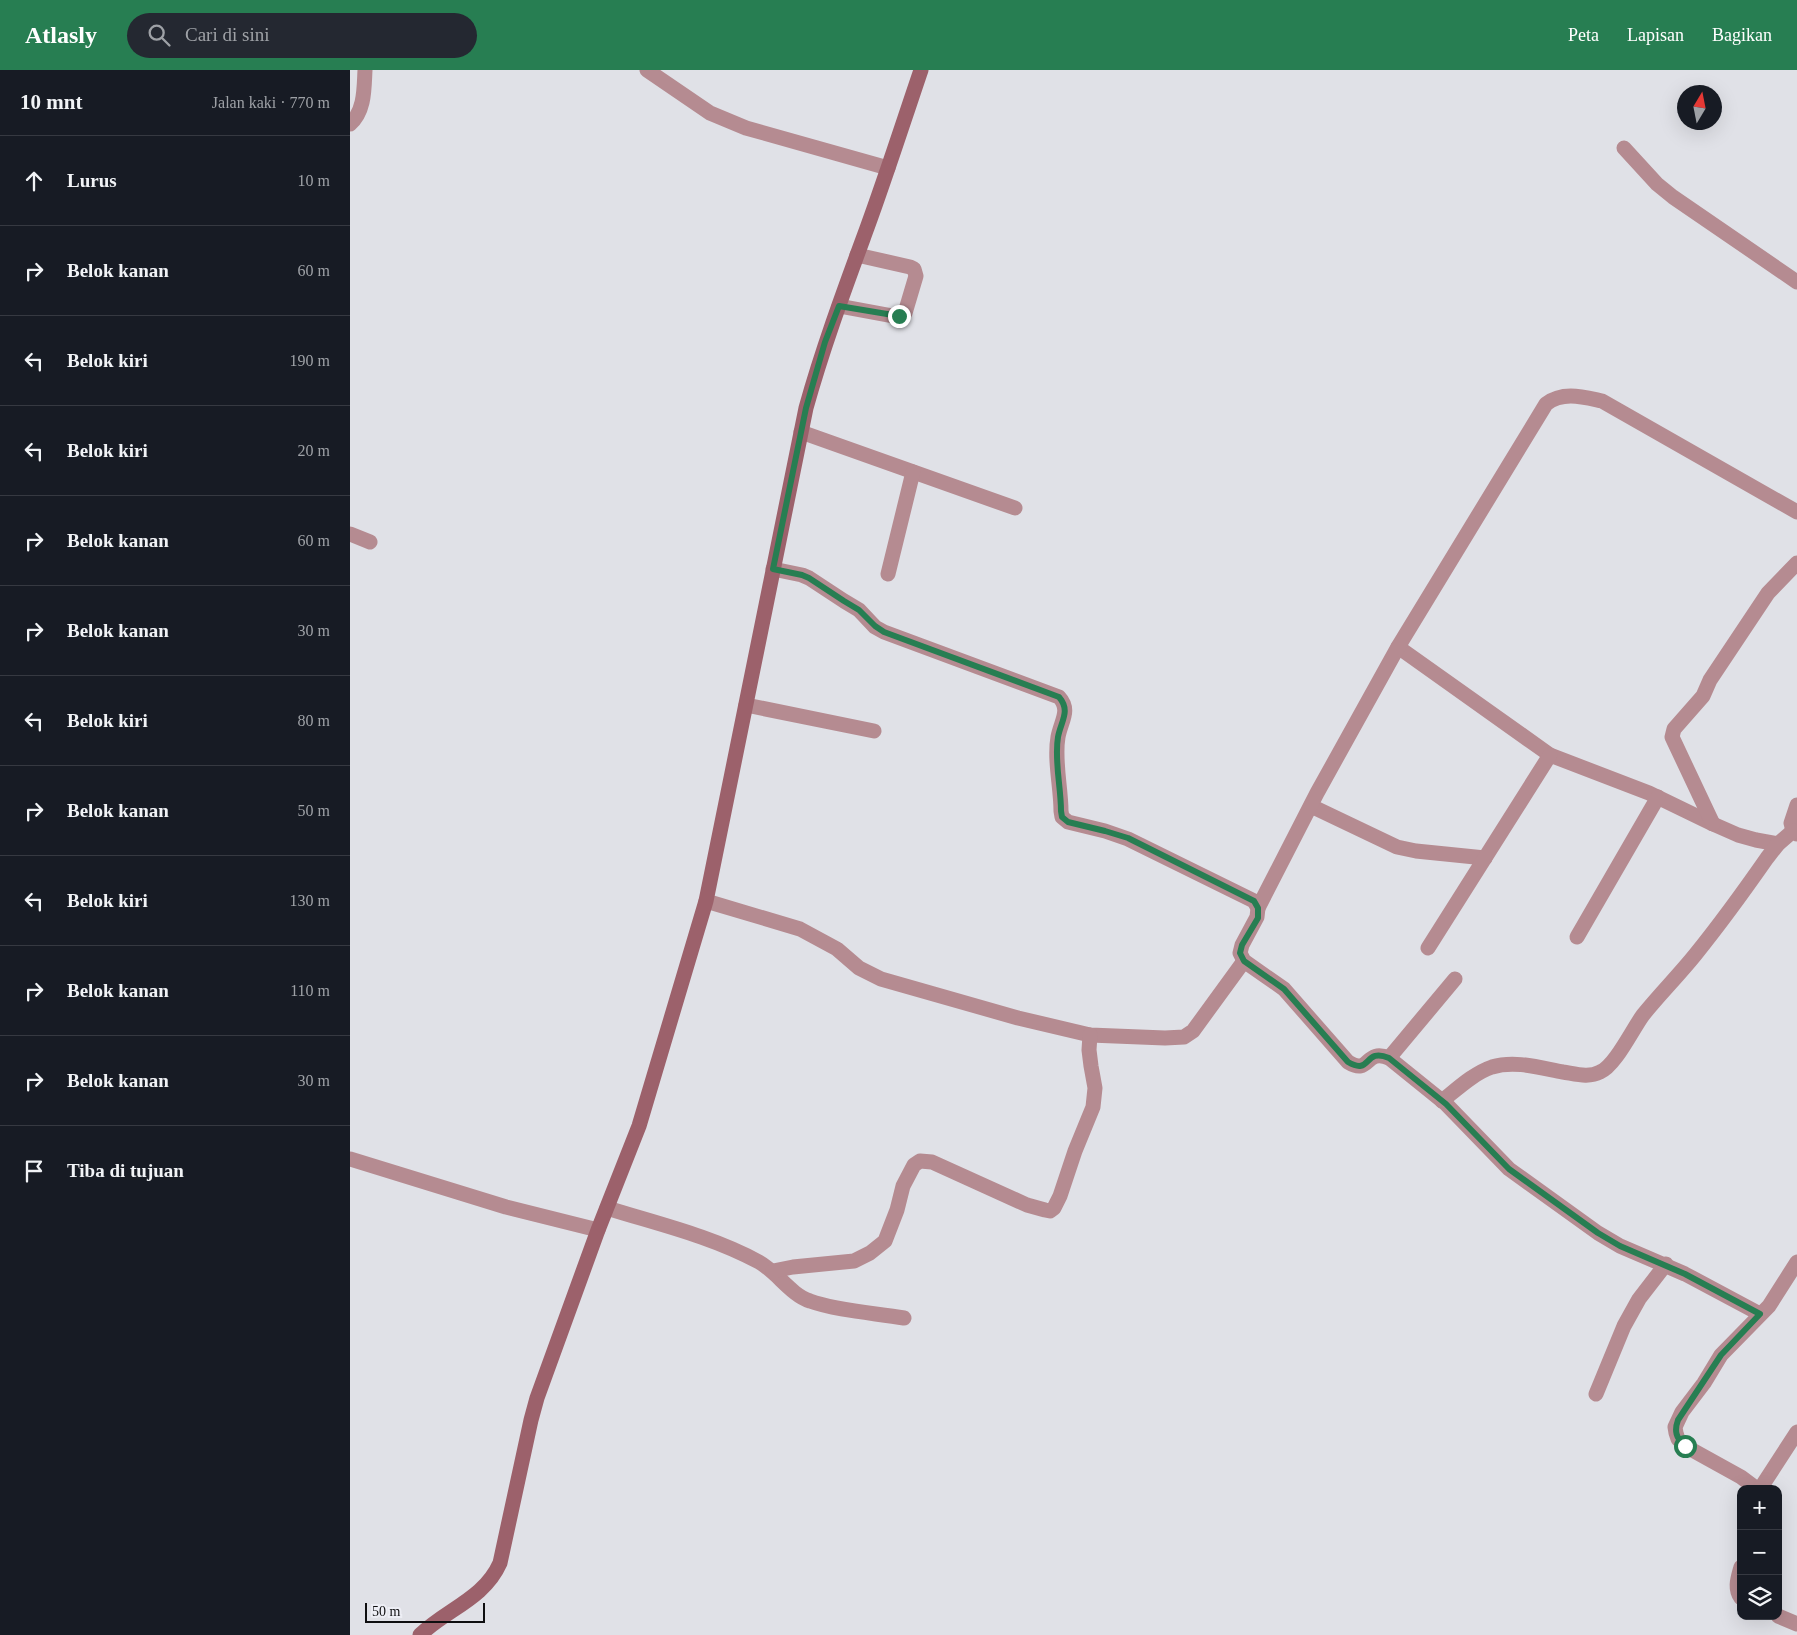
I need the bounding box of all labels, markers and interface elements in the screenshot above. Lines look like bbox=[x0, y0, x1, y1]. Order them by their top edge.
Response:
search box bbox=[127, 13, 477, 58]
icon: search bbox=[145, 21, 173, 49]
text: Atlasly bbox=[25, 22, 97, 48]
text: Cari di sini bbox=[185, 24, 269, 45]
text: Peta bbox=[1568, 25, 1599, 45]
text: Lapisan bbox=[1627, 25, 1684, 45]
text: Bagikan bbox=[1712, 25, 1772, 45]
north arrow bbox=[1677, 85, 1722, 130]
text: 10 mnt bbox=[20, 90, 82, 114]
text: Jalan kaki · 770 m bbox=[212, 94, 330, 111]
icon: ahead bbox=[20, 167, 48, 195]
text: Lurus bbox=[67, 170, 117, 191]
text: 10 m bbox=[298, 172, 330, 189]
icon: right bbox=[20, 257, 48, 285]
text: Belok kanan bbox=[67, 260, 169, 281]
text: 60 m bbox=[298, 262, 330, 279]
route end bbox=[888, 305, 911, 328]
icon: left bbox=[20, 347, 48, 375]
text: Belok kiri bbox=[67, 350, 148, 371]
text: 190 m bbox=[290, 352, 330, 369]
icon: left bbox=[20, 437, 48, 465]
text: Belok kiri bbox=[67, 440, 148, 461]
text: 20 m bbox=[298, 442, 330, 459]
icon: right bbox=[20, 527, 48, 555]
text: Belok kanan bbox=[67, 530, 169, 551]
text: 60 m bbox=[298, 532, 330, 549]
icon: right bbox=[20, 617, 48, 645]
text: Belok kanan bbox=[67, 620, 169, 641]
text: 30 m bbox=[298, 622, 330, 639]
icon: left bbox=[20, 707, 48, 735]
text: Belok kiri bbox=[67, 710, 148, 731]
text: 80 m bbox=[298, 712, 330, 729]
icon: right bbox=[20, 797, 48, 825]
text: Belok kanan bbox=[67, 800, 169, 821]
text: 50 m bbox=[298, 802, 330, 819]
icon: left bbox=[20, 887, 48, 915]
text: Belok kiri bbox=[67, 890, 148, 911]
text: 130 m bbox=[290, 892, 330, 909]
icon: right bbox=[20, 977, 48, 1005]
text: Belok kanan bbox=[67, 980, 169, 1001]
text: 110 m bbox=[290, 982, 330, 999]
icon: right bbox=[20, 1067, 48, 1095]
text: Belok kanan bbox=[67, 1070, 169, 1091]
text: 30 m bbox=[298, 1072, 330, 1089]
icon: arrive bbox=[20, 1157, 48, 1185]
text: Tiba di tujuan bbox=[67, 1160, 184, 1181]
route start bbox=[1674, 1435, 1697, 1458]
map controls bbox=[1737, 1485, 1782, 1620]
button: + bbox=[1737, 1485, 1782, 1530]
button: − bbox=[1737, 1530, 1782, 1575]
button: layers bbox=[1737, 1575, 1782, 1620]
scale bar bbox=[365, 1600, 485, 1623]
text: 50 m bbox=[372, 1604, 400, 1619]

